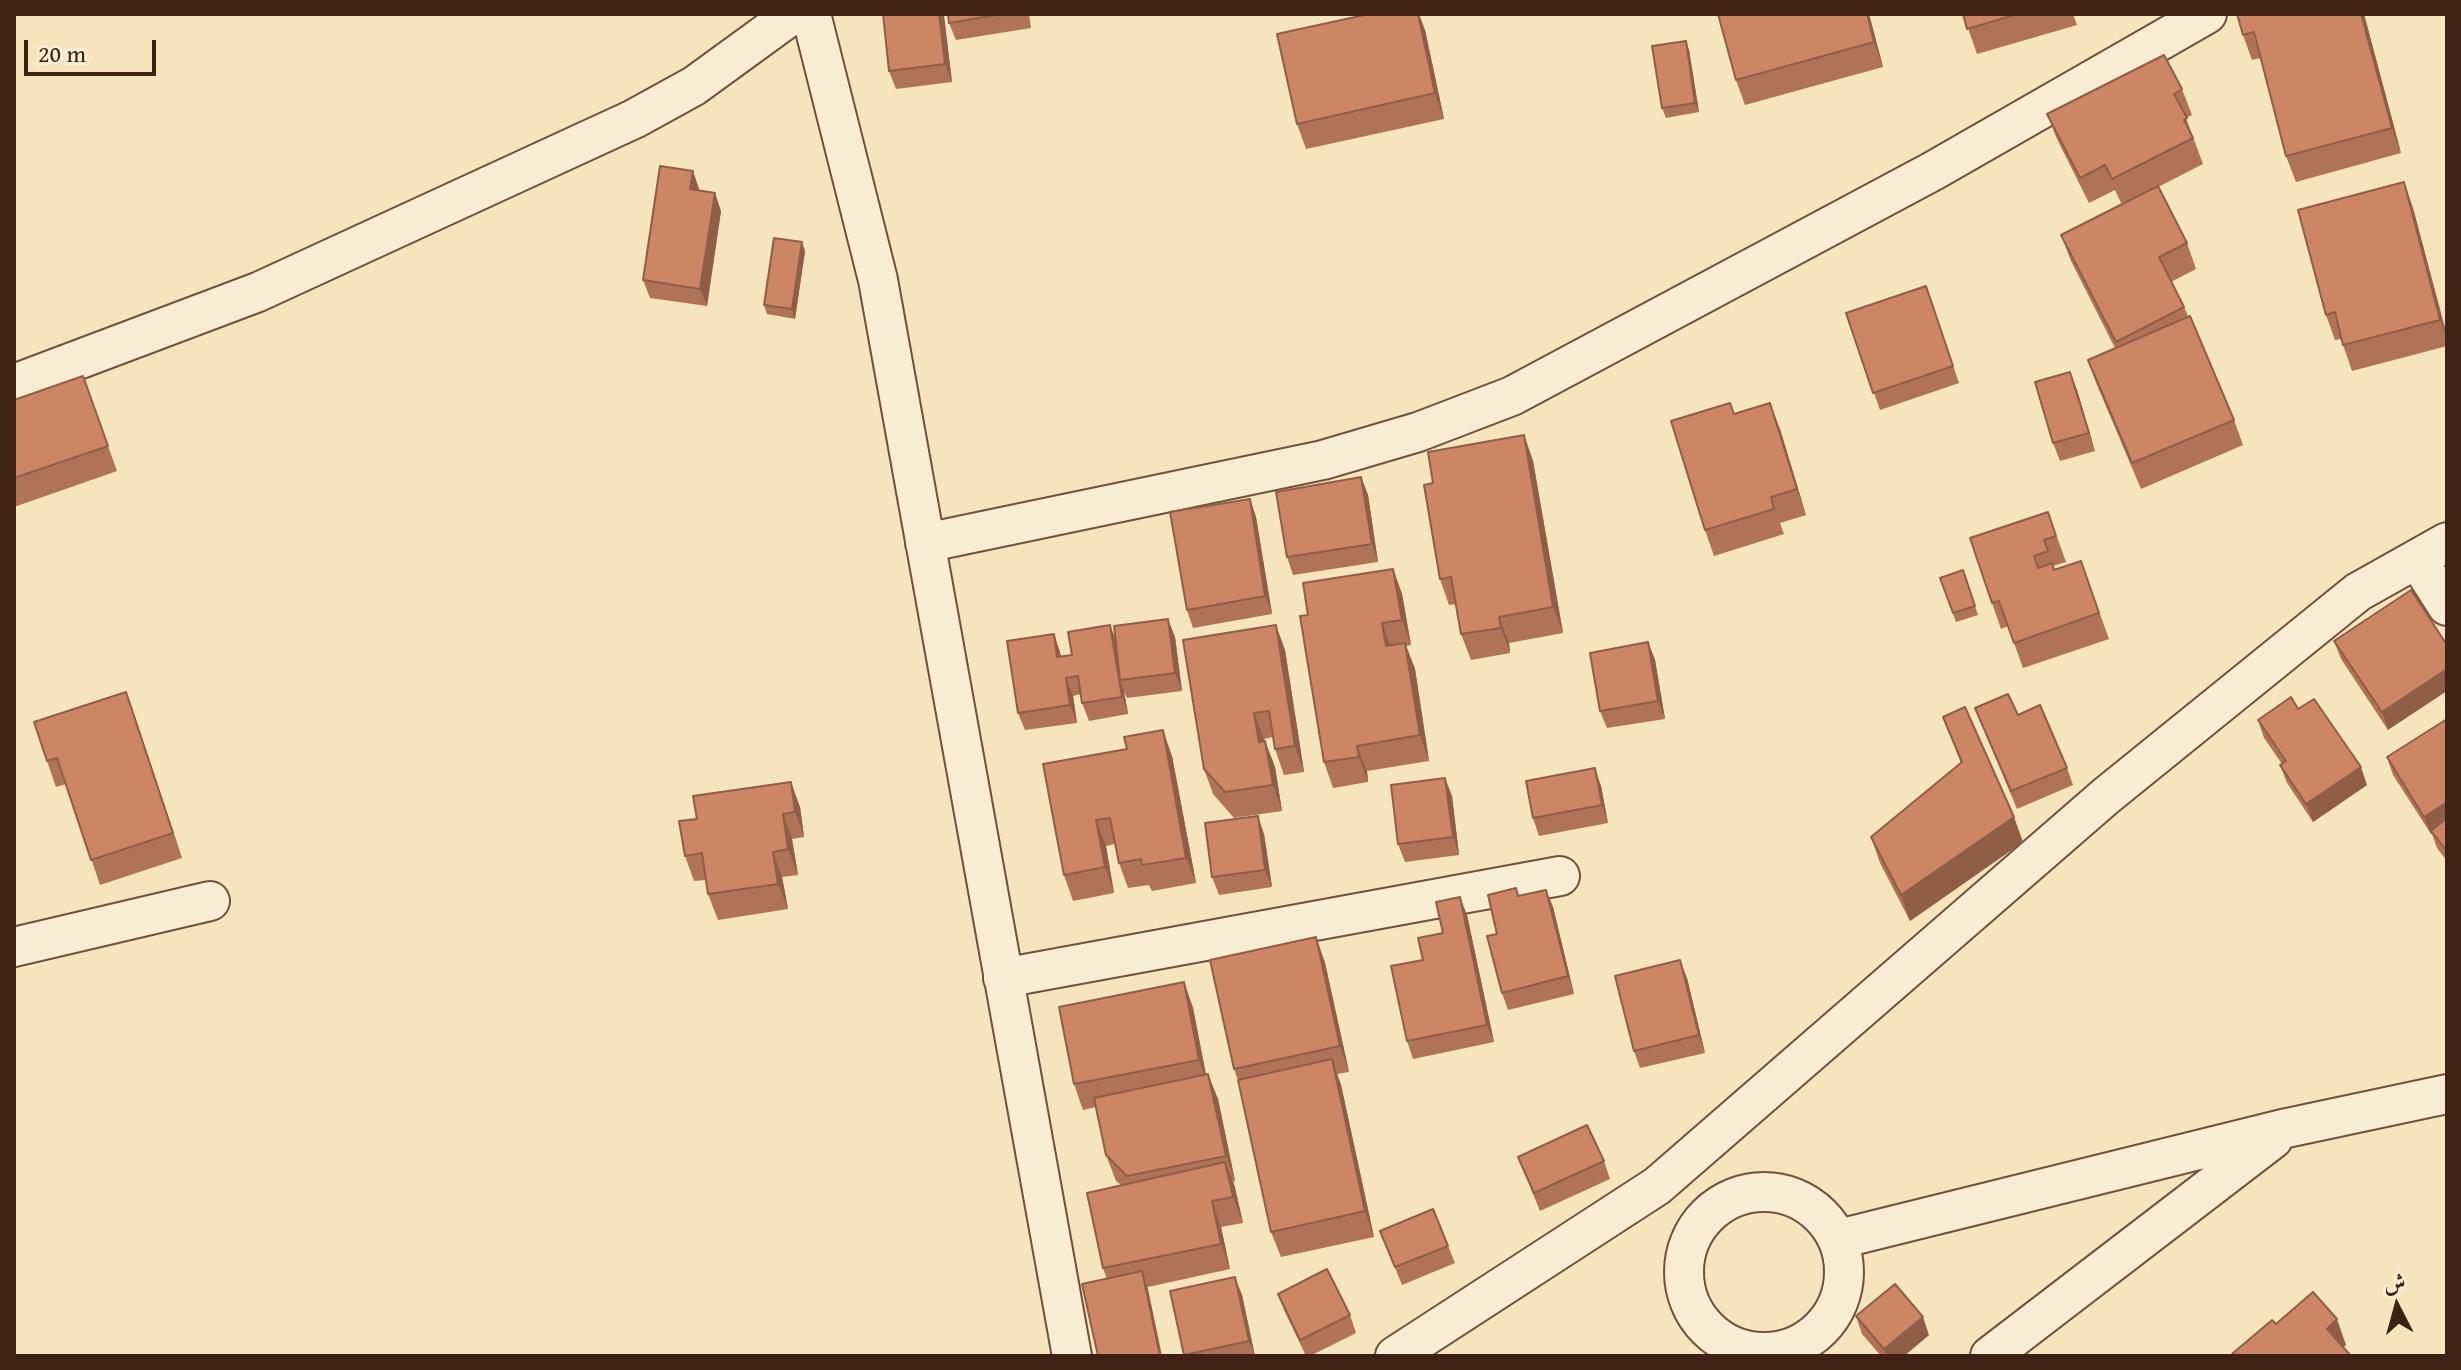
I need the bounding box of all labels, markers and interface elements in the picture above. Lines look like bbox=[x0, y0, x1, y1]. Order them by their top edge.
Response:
scale bar bbox=[28, 24, 160, 74]
text: 20 m bbox=[38, 36, 86, 71]
text: ش bbox=[2382, 1265, 2407, 1299]
north arrow bbox=[2357, 1266, 2437, 1346]

